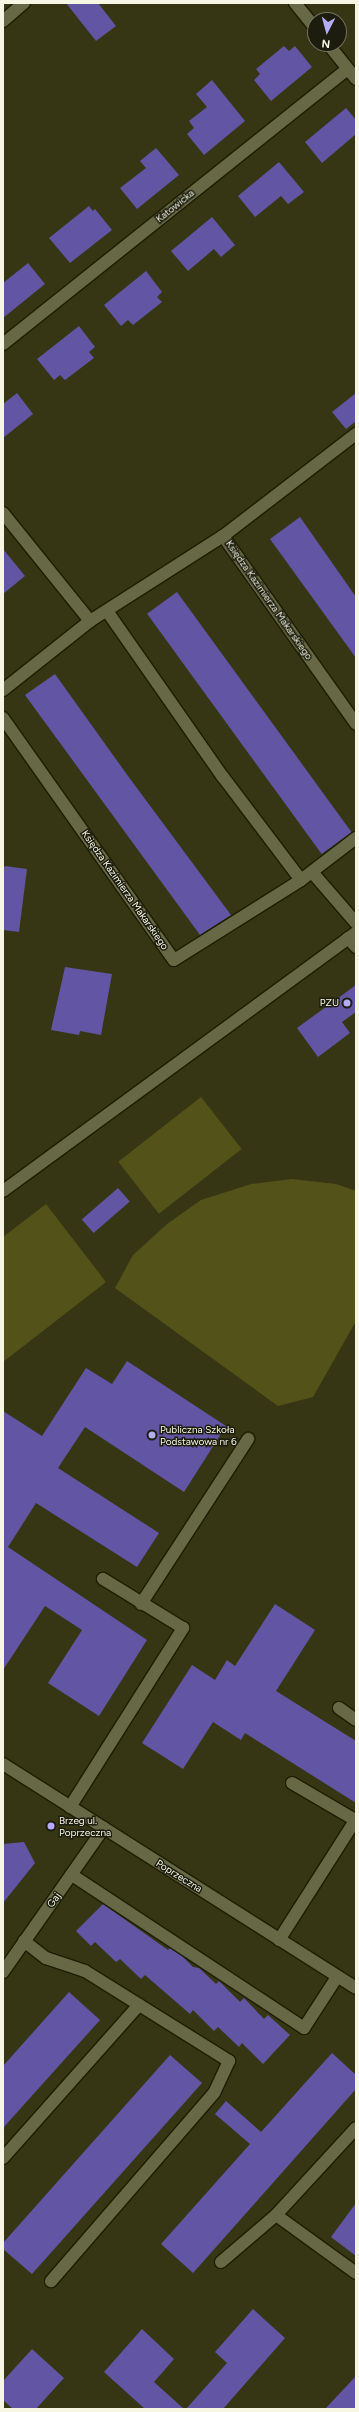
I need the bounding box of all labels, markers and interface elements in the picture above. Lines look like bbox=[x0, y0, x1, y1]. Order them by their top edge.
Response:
north arrow bbox=[307, 12, 347, 52]
text: N bbox=[321, 37, 331, 50]
street label: Katowicka bbox=[153, 187, 197, 225]
street label: Księdza Kazimierza Makarskiego bbox=[223, 538, 315, 662]
street label: Księdza Kazimierza Makarskiego bbox=[79, 828, 171, 952]
place label: PZU bbox=[320, 997, 339, 1009]
marker: PZU bbox=[342, 998, 352, 1008]
place label: Publiczna Szkoła Podstawowa nr 6 bbox=[160, 1423, 237, 1446]
marker: Publiczna Szkoła Podstawowa nr 6 bbox=[147, 1430, 157, 1440]
place label: Brzeg ul. Poprzeczna bbox=[59, 1814, 111, 1838]
marker: Brzeg ul. Poprzeczna bbox=[46, 1821, 56, 1831]
street label: Poprzeczna bbox=[154, 1857, 204, 1895]
street label: Gaj bbox=[45, 1890, 63, 1910]

